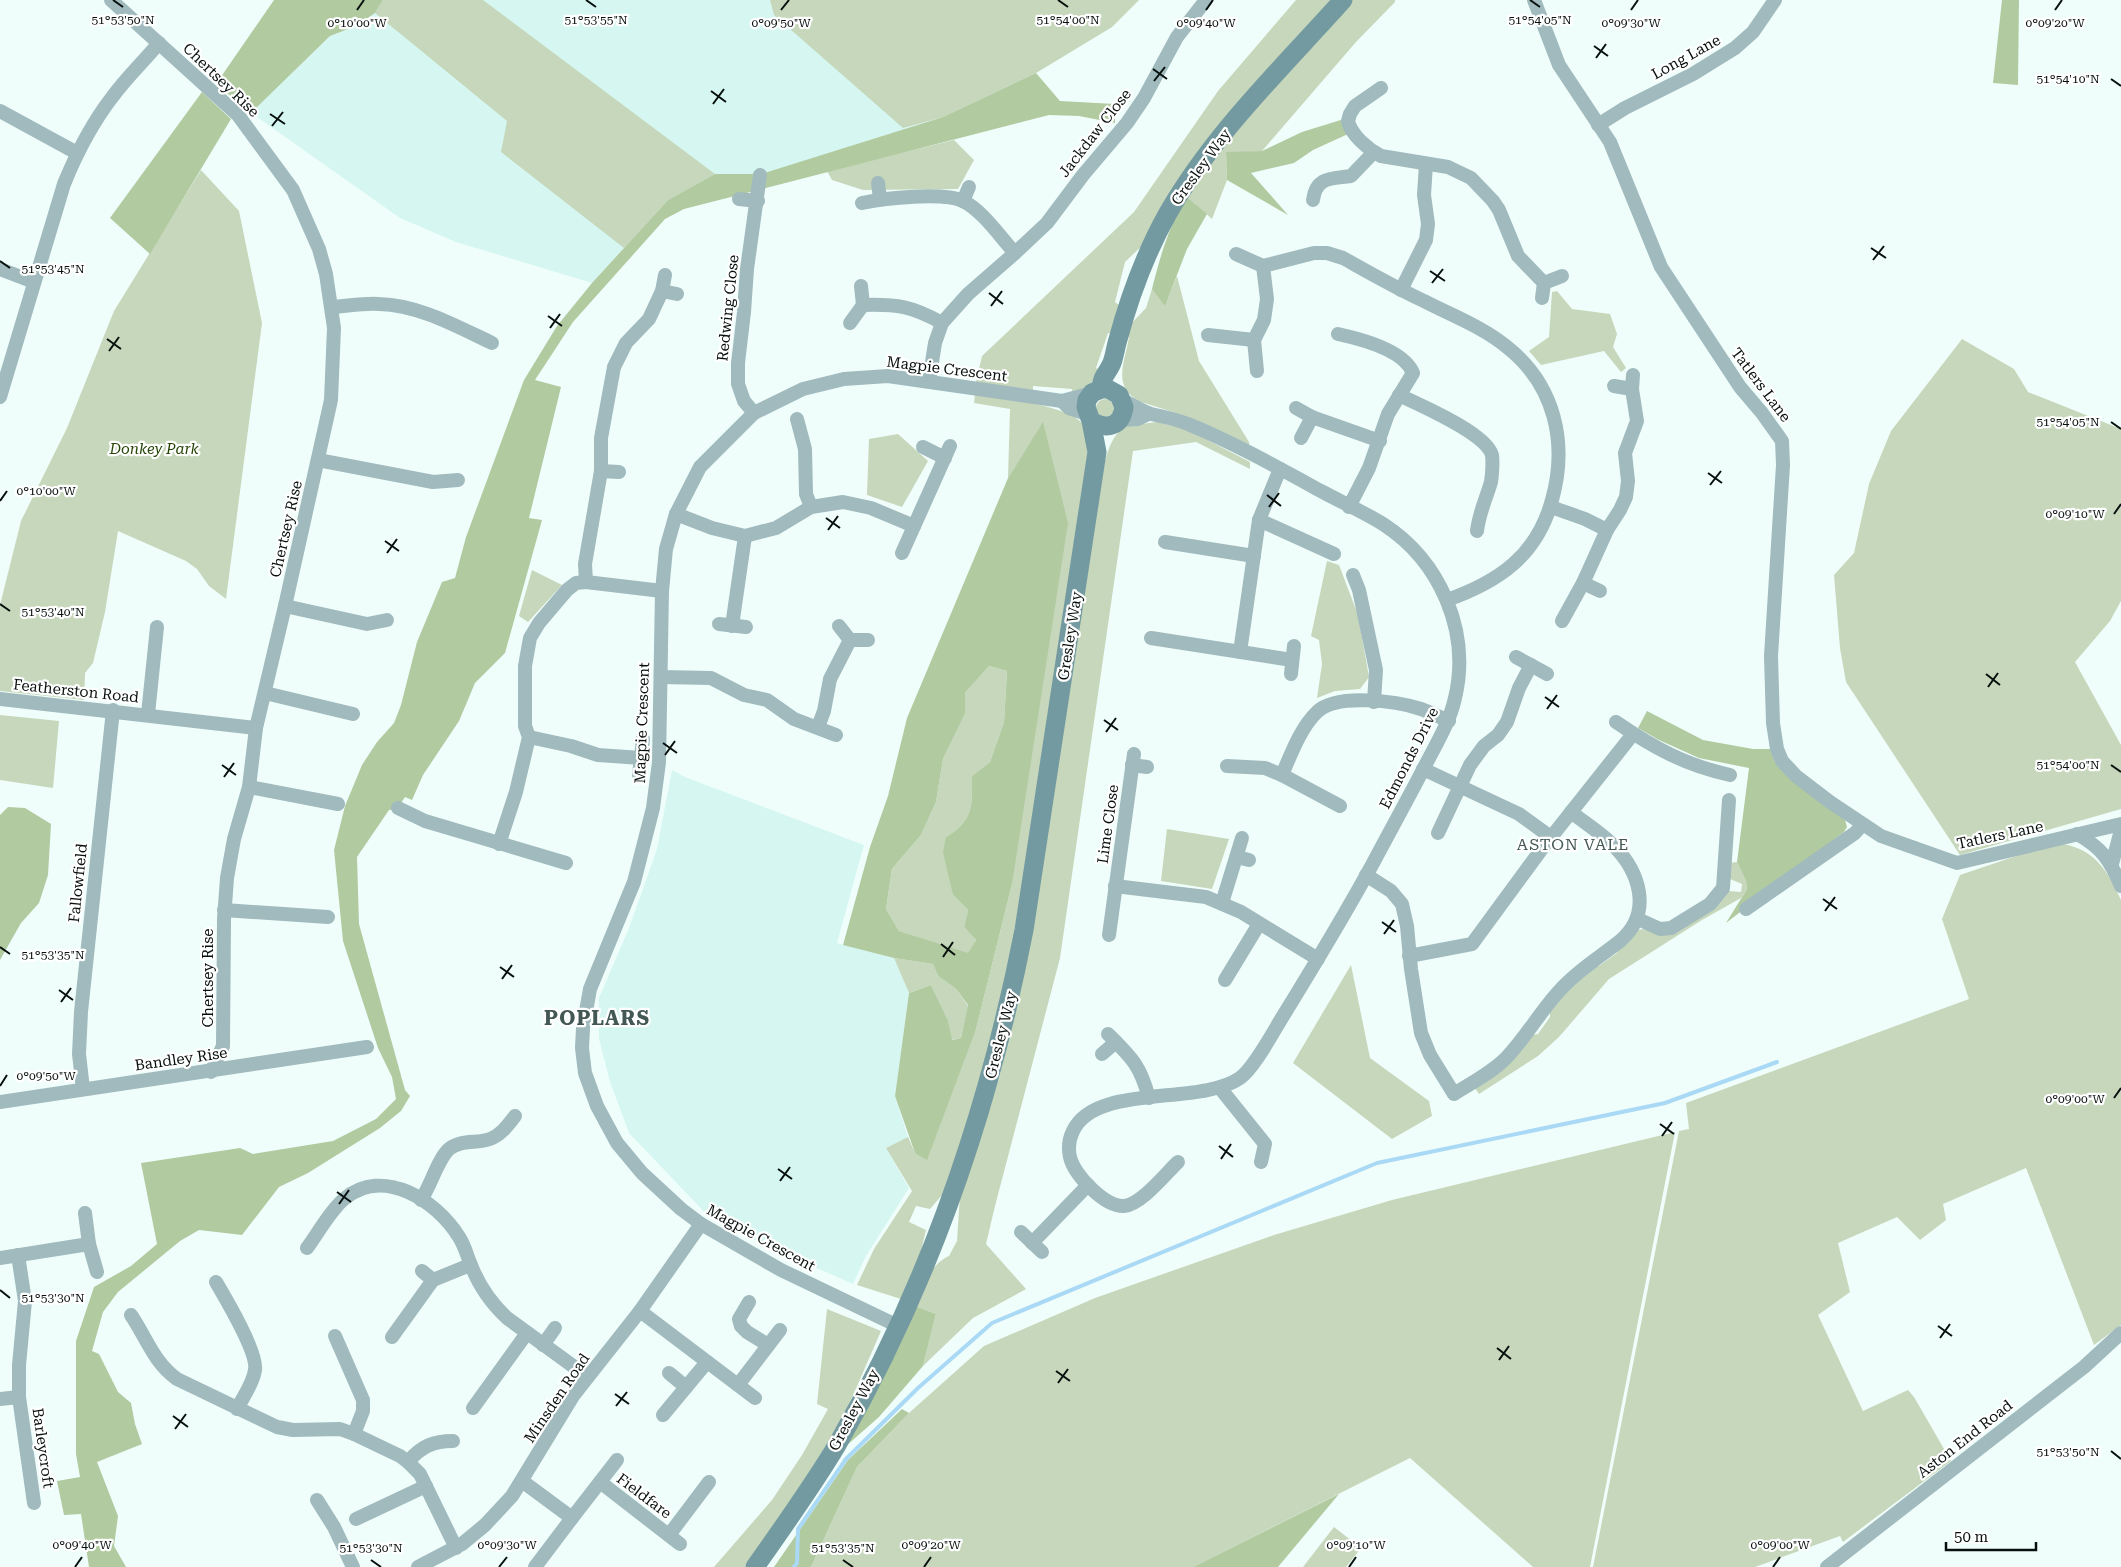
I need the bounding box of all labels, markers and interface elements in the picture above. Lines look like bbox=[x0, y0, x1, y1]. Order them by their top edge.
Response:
text: 51°53'50"N bbox=[91, 13, 155, 27]
text: 51°53'55"N bbox=[564, 13, 628, 27]
text: 51°54'00"N bbox=[1036, 13, 1100, 27]
text: 51°54'05"N bbox=[1508, 13, 1572, 27]
text: 0°10'00"W bbox=[327, 16, 387, 30]
text: 0°09'50"W bbox=[751, 16, 811, 30]
text: 0°09'40"W bbox=[1176, 16, 1236, 30]
text: 0°09'30"W bbox=[1601, 16, 1661, 30]
text: 0°09'20"W bbox=[2025, 16, 2085, 30]
street label: Long Lane bbox=[1648, 31, 1724, 83]
street label: Chertsey Rise bbox=[179, 39, 263, 121]
text: 51°54'10"N bbox=[2036, 72, 2100, 86]
street label: Jackdaw Close bbox=[1055, 85, 1135, 181]
street label: Gresley Way bbox=[1167, 125, 1235, 209]
street label: Redwing Close bbox=[713, 254, 743, 362]
text: 51°53'45"N bbox=[21, 262, 85, 276]
street label: Tatlers Lane bbox=[1727, 344, 1795, 426]
street label: Magpie Crescent bbox=[886, 353, 1009, 385]
text: 51°54'05"N bbox=[2036, 415, 2100, 429]
park label: Donkey Park bbox=[108, 440, 199, 458]
street label: Chertsey Rise bbox=[266, 479, 306, 579]
text: 0°10'00"W bbox=[16, 484, 76, 498]
text: 0°09'10"W bbox=[2045, 507, 2105, 521]
street label: Gresley Way bbox=[1054, 590, 1086, 682]
text: 51°53'40"N bbox=[21, 605, 85, 619]
street label: Magpie Crescent bbox=[631, 662, 653, 784]
street label: Featherston Road bbox=[12, 675, 140, 707]
street label: Edmonds Drive bbox=[1376, 704, 1442, 812]
text: 51°54'00"N bbox=[2036, 758, 2100, 772]
street label: Lime Close bbox=[1094, 783, 1122, 865]
street label: Tatlers Lane bbox=[1955, 817, 2045, 853]
district label: ASTON VALE bbox=[1517, 835, 1629, 854]
street label: Fallowfield bbox=[65, 842, 91, 923]
street label: Chertsey Rise bbox=[199, 928, 217, 1028]
text: 51°53'35"N bbox=[21, 948, 85, 962]
street label: Gresley Way bbox=[981, 989, 1021, 1081]
district label: POPLARS bbox=[544, 1006, 650, 1030]
street label: Bandley Rise bbox=[134, 1044, 228, 1074]
text: 0°09'50"W bbox=[16, 1069, 76, 1083]
text: 0°09'00"W bbox=[2045, 1092, 2105, 1106]
street label: Magpie Crescent bbox=[704, 1201, 819, 1276]
text: 51°53'30"N bbox=[21, 1291, 85, 1305]
street label: Minsden Road bbox=[520, 1350, 594, 1446]
street label: Gresley Way bbox=[825, 1366, 883, 1454]
street label: Aston End Road bbox=[1914, 1396, 2016, 1482]
street label: Barleycroft bbox=[28, 1407, 58, 1490]
text: 51°53'50"N bbox=[2036, 1445, 2100, 1459]
street label: Fieldfare bbox=[613, 1470, 675, 1522]
scale bar bbox=[1946, 1520, 2036, 1552]
text: 50 m bbox=[1954, 1528, 1989, 1546]
text: 0°09'40"W bbox=[52, 1538, 112, 1552]
text: 0°09'30"W bbox=[477, 1538, 537, 1552]
text: 0°09'20"W bbox=[901, 1538, 961, 1552]
text: 0°09'10"W bbox=[1326, 1538, 1386, 1552]
text: 0°09'00"W bbox=[1750, 1538, 1810, 1552]
text: 51°53'30"N bbox=[339, 1541, 403, 1555]
text: 51°53'35"N bbox=[811, 1541, 875, 1555]

